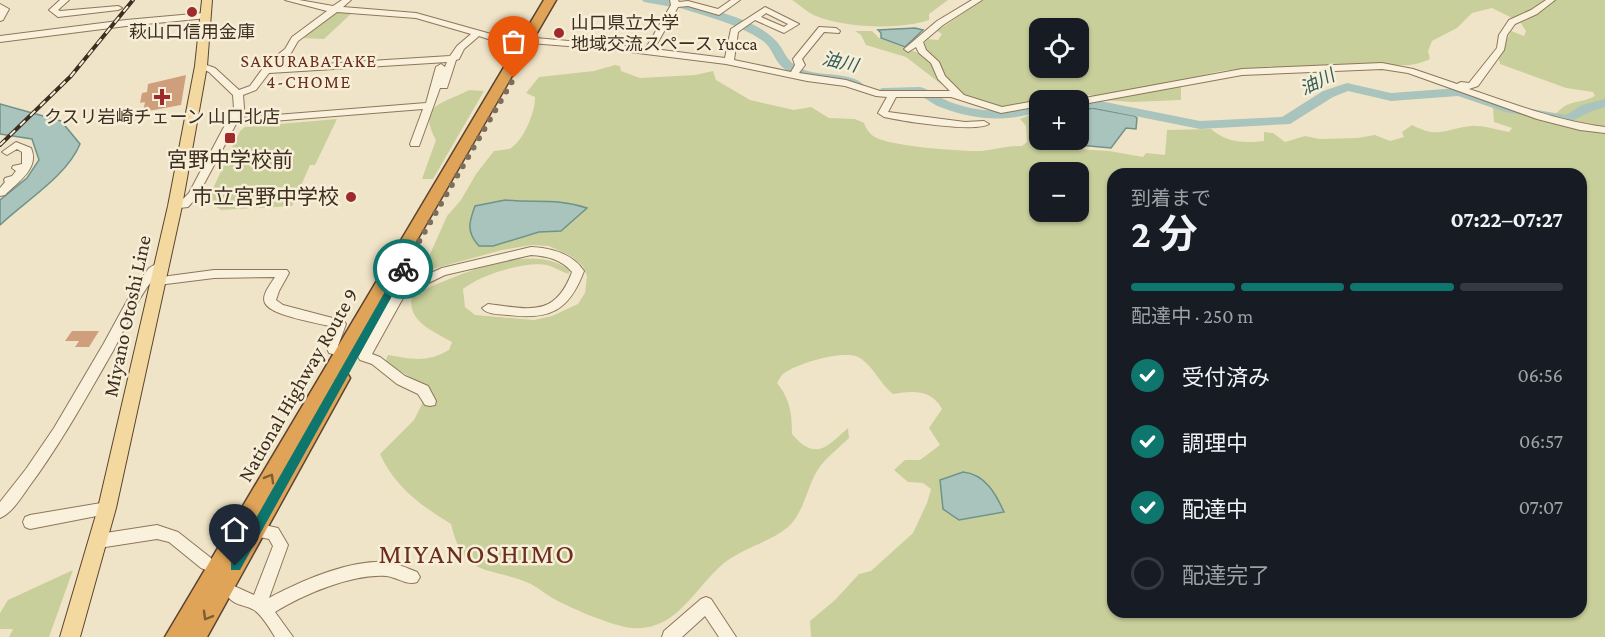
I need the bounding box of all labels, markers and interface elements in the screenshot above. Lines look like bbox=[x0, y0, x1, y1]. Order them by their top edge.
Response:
marker: 萩山口信用金庫 bbox=[185, 5, 199, 19]
place label: 山口県立大学 地域交流スペース Yucca bbox=[571, 13, 758, 54]
pin bbox=[488, 16, 539, 78]
map controls bbox=[1029, 18, 1089, 222]
button: locate bbox=[1029, 18, 1089, 78]
place label: 萩山口信用金庫 bbox=[129, 22, 255, 42]
icon: bag bbox=[497, 25, 530, 58]
marker: 山口県立大学 地域交流スペース Yucca bbox=[552, 26, 566, 40]
water label: 油川 bbox=[820, 48, 862, 76]
district label: SAKURABATAKE 4-CHOME bbox=[241, 51, 378, 92]
water label: 油川 bbox=[1296, 64, 1339, 99]
marker: クスリ岩崎チェーン 山口北店 bbox=[155, 90, 169, 104]
button: + bbox=[1029, 90, 1089, 150]
place label: クスリ岩崎チェーン 山口北店 bbox=[44, 107, 280, 127]
marker: 宮野中学校前 bbox=[223, 131, 237, 145]
place label: 宮野中学校前 bbox=[167, 148, 293, 172]
button: − bbox=[1029, 162, 1089, 222]
place label: 市立宮野中学校 bbox=[192, 185, 339, 209]
text: 到着まで bbox=[1131, 187, 1211, 209]
marker: 市立宮野中学校 bbox=[344, 190, 358, 204]
text: 07:22–07:27 bbox=[1450, 207, 1563, 232]
text: 2 分 bbox=[1131, 212, 1197, 255]
street label: Miyano Otoshi Line bbox=[98, 233, 156, 399]
courier bbox=[373, 239, 433, 299]
icon: bike bbox=[387, 253, 420, 286]
street label: National Highway Route 9 bbox=[233, 284, 363, 486]
text: 配達中 · 250 m bbox=[1131, 305, 1253, 327]
icon: check bbox=[1131, 359, 1164, 392]
text: 06:56 bbox=[1517, 364, 1563, 386]
text: 受付済み bbox=[1182, 365, 1270, 390]
icon: check bbox=[1131, 425, 1164, 458]
text: 06:57 bbox=[1519, 430, 1563, 452]
text: 調理中 bbox=[1182, 431, 1248, 456]
one-way arrow bbox=[263, 474, 274, 484]
icon: check bbox=[1131, 491, 1164, 524]
text: 07:07 bbox=[1519, 496, 1563, 518]
text: 配達中 bbox=[1182, 497, 1248, 522]
pin bbox=[209, 504, 260, 566]
icon: home bbox=[218, 513, 251, 546]
district label: MIYANOSHIMO bbox=[379, 538, 575, 569]
text: 配達完了 bbox=[1182, 563, 1270, 588]
one-way arrow bbox=[203, 610, 214, 620]

